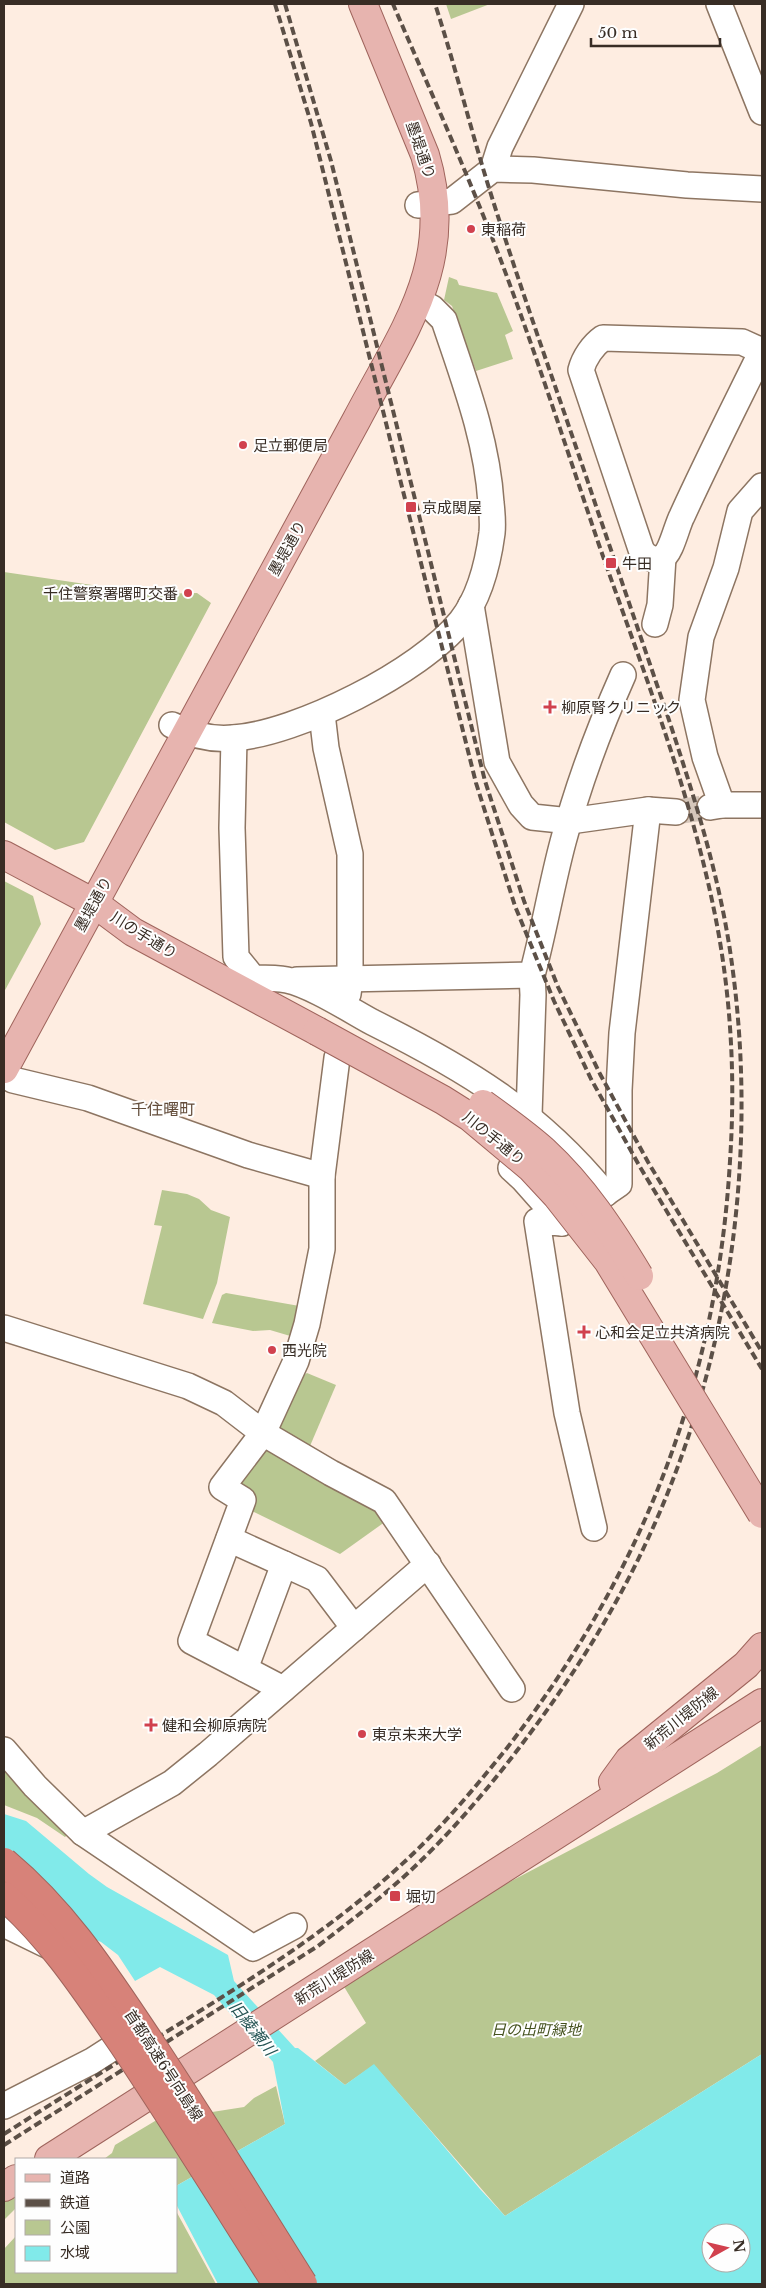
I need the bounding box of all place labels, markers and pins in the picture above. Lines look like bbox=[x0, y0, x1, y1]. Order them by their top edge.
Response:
place label: 東稲荷 bbox=[481, 220, 526, 239]
marker: 東稲荷 bbox=[465, 223, 477, 235]
place label: 足立郵便局 bbox=[253, 436, 328, 455]
marker: 足立郵便局 bbox=[237, 439, 249, 451]
place label: 京成関屋 bbox=[422, 498, 482, 517]
marker: 京成関屋 bbox=[404, 500, 418, 514]
place label: 牛田 bbox=[622, 554, 652, 573]
marker: 牛田 bbox=[604, 556, 618, 570]
place label: 千住警察署曙町交番 bbox=[43, 584, 178, 603]
marker: 千住警察署曙町交番 bbox=[182, 587, 194, 599]
place label: 柳原腎クリニック bbox=[561, 698, 681, 717]
marker: 柳原腎クリニック bbox=[543, 700, 557, 714]
place label: 心和会足立共済病院 bbox=[595, 1323, 730, 1342]
marker: 心和会足立共済病院 bbox=[577, 1325, 591, 1339]
place label: 西光院 bbox=[282, 1341, 327, 1360]
marker: 西光院 bbox=[266, 1344, 278, 1356]
place label: 健和会柳原病院 bbox=[162, 1716, 267, 1735]
marker: 健和会柳原病院 bbox=[144, 1718, 158, 1732]
place label: 東京未来大学 bbox=[372, 1725, 462, 1744]
marker: 東京未来大学 bbox=[356, 1728, 368, 1740]
place label: 堀切 bbox=[406, 1887, 436, 1906]
marker: 堀切 bbox=[388, 1889, 402, 1903]

